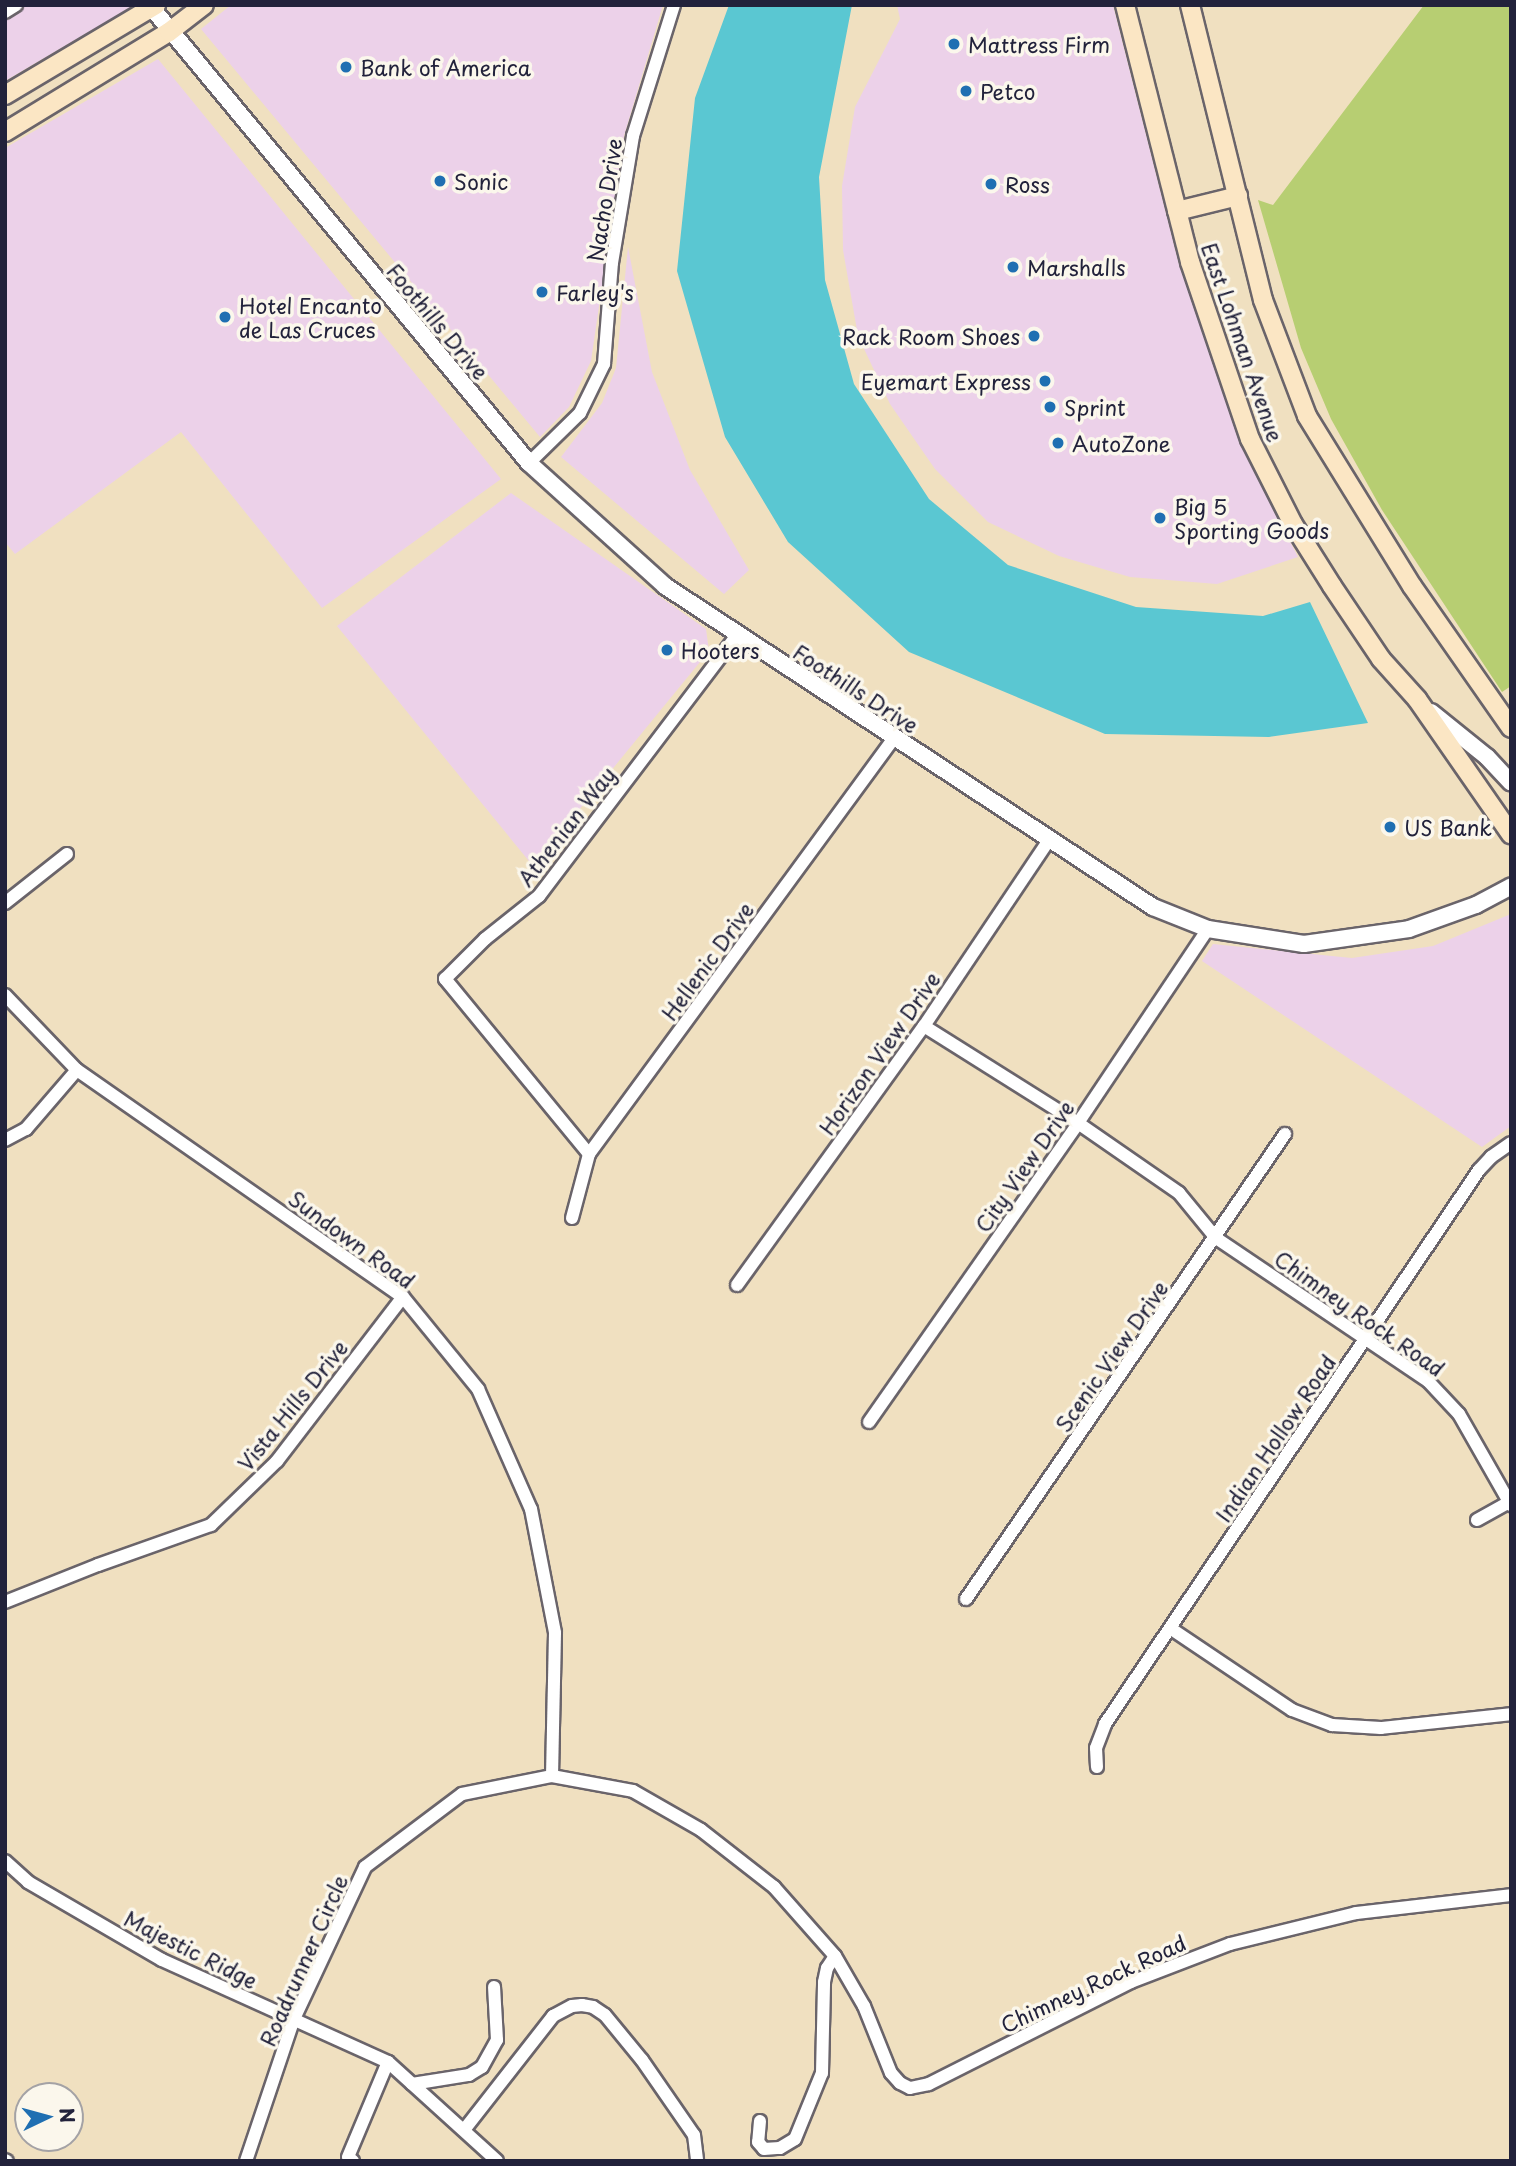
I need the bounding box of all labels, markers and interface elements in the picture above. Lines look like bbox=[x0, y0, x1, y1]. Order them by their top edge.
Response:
place label: Mattress Firm bbox=[968, 31, 1110, 57]
marker: Mattress Firm bbox=[946, 36, 962, 52]
place label: Bank of America bbox=[360, 54, 531, 80]
marker: Bank of America bbox=[338, 59, 354, 75]
place label: Petco bbox=[980, 78, 1035, 104]
marker: Petco bbox=[958, 83, 974, 99]
street label: Nacho Drive bbox=[582, 136, 626, 264]
place label: Sonic bbox=[454, 168, 508, 194]
place label: Ross bbox=[1005, 171, 1050, 197]
marker: Sonic bbox=[432, 173, 448, 189]
marker: Ross bbox=[983, 176, 999, 192]
street label: East Lohman Avenue bbox=[1197, 239, 1289, 445]
place label: Marshalls bbox=[1027, 254, 1126, 280]
street label: Foothills Drive bbox=[382, 258, 494, 384]
marker: Marshalls bbox=[1005, 259, 1021, 275]
place label: Farley's bbox=[556, 279, 634, 305]
marker: Farley's bbox=[534, 284, 550, 300]
place label: Hotel Encanto de Las Cruces bbox=[239, 292, 382, 342]
marker: Hotel Encanto de Las Cruces bbox=[217, 309, 233, 325]
place label: Rack Room Shoes bbox=[841, 323, 1020, 349]
marker: Rack Room Shoes bbox=[1026, 328, 1042, 344]
place label: Eyemart Express bbox=[861, 368, 1031, 394]
marker: Eyemart Express bbox=[1037, 373, 1053, 389]
place label: Sprint bbox=[1064, 394, 1126, 420]
marker: Sprint bbox=[1042, 399, 1058, 415]
place label: AutoZone bbox=[1072, 430, 1171, 456]
marker: AutoZone bbox=[1050, 435, 1066, 451]
place label: Big 5 Sporting Goods bbox=[1174, 493, 1328, 543]
marker: Big 5 Sporting Goods bbox=[1152, 510, 1168, 526]
place label: Hooters bbox=[681, 637, 760, 663]
street label: Foothills Drive bbox=[789, 638, 923, 738]
marker: Hooters bbox=[659, 642, 675, 658]
street label: Athenian Way bbox=[512, 761, 620, 891]
place label: US Bank bbox=[1404, 814, 1493, 840]
marker: US Bank bbox=[1382, 819, 1398, 835]
street label: Hellenic Drive bbox=[656, 897, 758, 1025]
street label: Horizon View Drive bbox=[814, 967, 944, 1139]
street label: City View Drive bbox=[969, 1095, 1079, 1237]
street label: Sundown Road bbox=[285, 1185, 419, 1293]
street label: Chimney Rock Road bbox=[1271, 1245, 1449, 1381]
street label: Scenic View Drive bbox=[1050, 1276, 1172, 1436]
street label: Vista Hills Drive bbox=[231, 1334, 353, 1476]
street label: Indian Hollow Road bbox=[1210, 1350, 1340, 1526]
street label: Roadrunner Circle bbox=[254, 1870, 352, 2050]
street label: Majestic Ridge bbox=[120, 1905, 262, 1993]
street label: Chimney Rock Road bbox=[997, 1929, 1189, 2037]
north arrow bbox=[14, 2082, 84, 2152]
text: N bbox=[53, 2107, 83, 2124]

